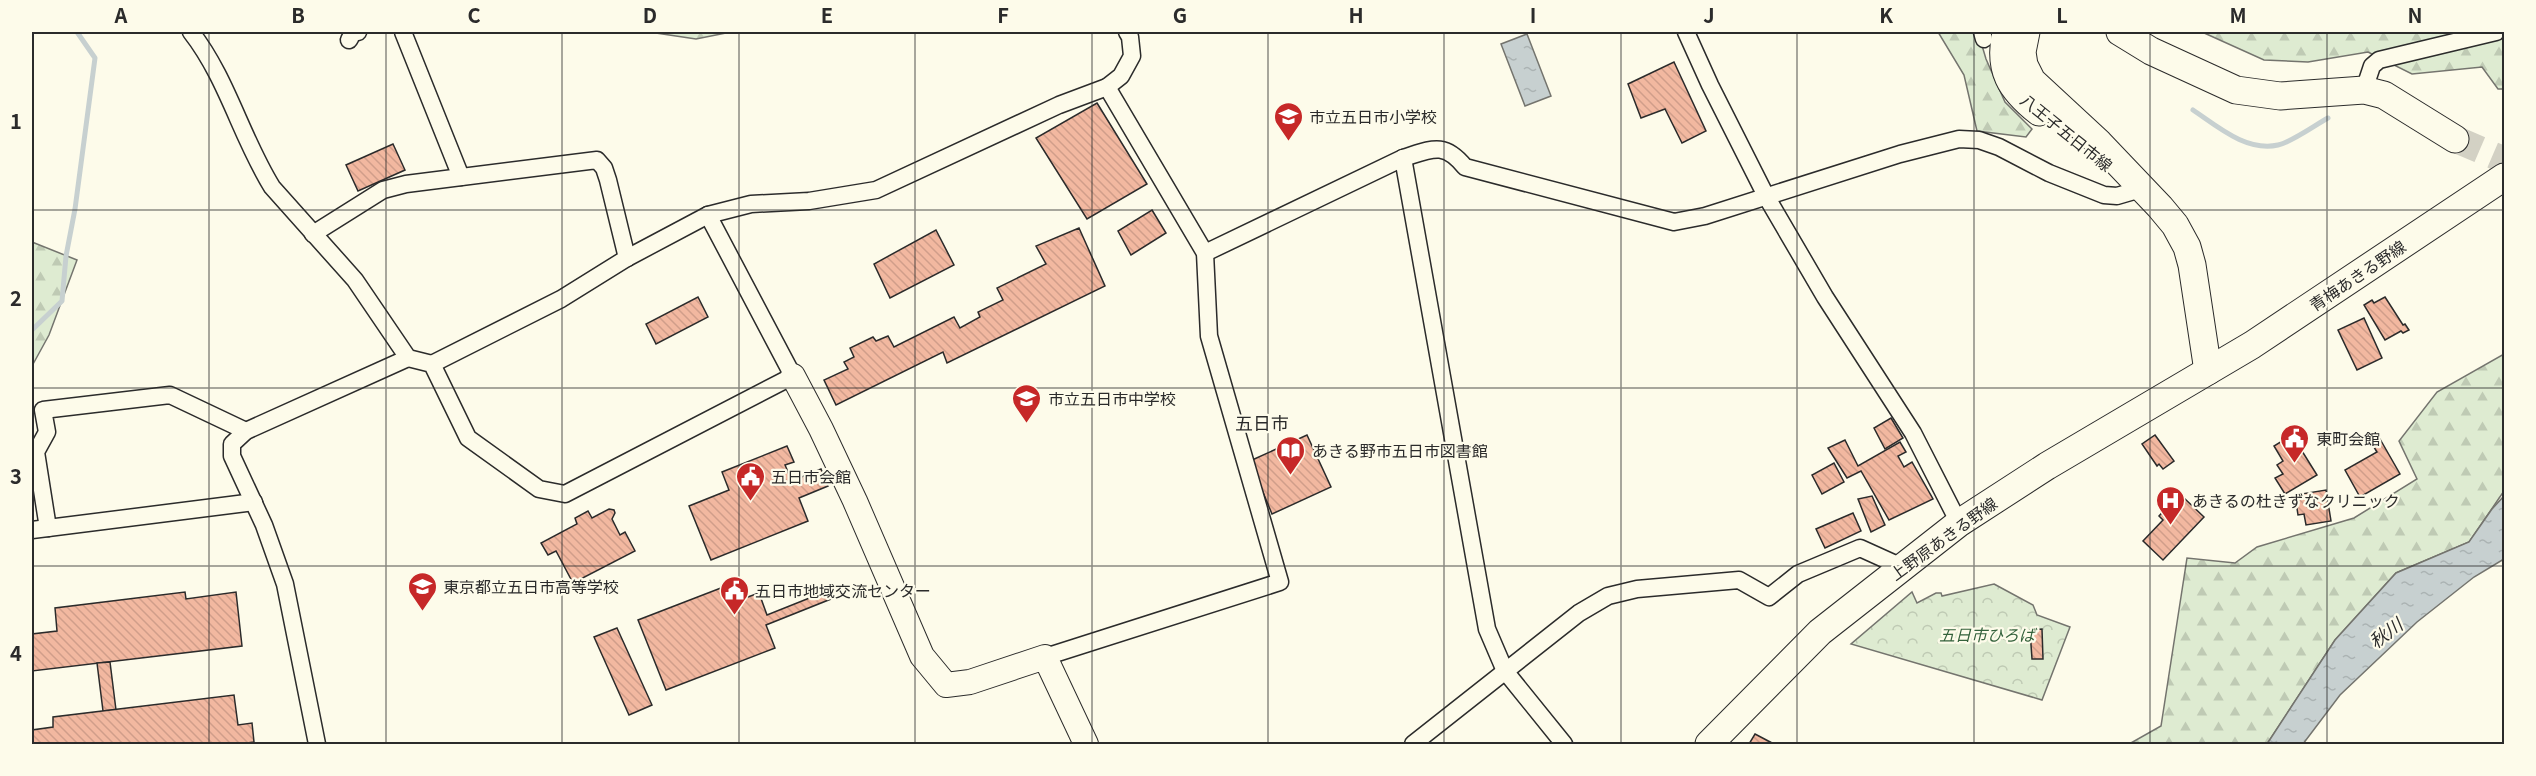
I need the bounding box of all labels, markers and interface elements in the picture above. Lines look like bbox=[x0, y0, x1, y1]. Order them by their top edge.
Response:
text: A bbox=[114, 0, 128, 29]
text: B bbox=[291, 0, 305, 29]
text: C bbox=[467, 0, 481, 29]
text: D bbox=[643, 0, 657, 29]
text: E bbox=[821, 0, 833, 29]
text: F bbox=[997, 0, 1009, 29]
text: G bbox=[1173, 0, 1187, 29]
text: H bbox=[1348, 0, 1364, 29]
text: I bbox=[1530, 0, 1536, 29]
text: J bbox=[1703, 0, 1715, 29]
text: K bbox=[1879, 0, 1893, 29]
text: L bbox=[2056, 0, 2068, 29]
text: M bbox=[2229, 0, 2247, 29]
text: N bbox=[2408, 0, 2422, 29]
street label: 八王子五日市線 bbox=[2016, 87, 2118, 177]
school or university icon: 市立五日市小学校 bbox=[1272, 100, 1304, 142]
place label: 市立五日市小学校 bbox=[1309, 104, 1437, 128]
text: 1 bbox=[10, 106, 22, 135]
street label: 青梅あきる野線 bbox=[2304, 234, 2410, 316]
text: 2 bbox=[10, 283, 22, 312]
school or university icon: 市立五日市中学校 bbox=[1011, 382, 1043, 424]
place label: 市立五日市中学校 bbox=[1048, 386, 1176, 410]
district label: 五日市 bbox=[1235, 409, 1289, 435]
public building icon: 東町会館 bbox=[2279, 422, 2311, 464]
place label: 東町会館 bbox=[2316, 426, 2380, 450]
library icon: あきる野市五日市図書館 bbox=[1275, 434, 1307, 476]
place label: あきる野市五日市図書館 bbox=[1312, 438, 1488, 462]
public building icon: 五日市会館 bbox=[734, 460, 766, 502]
text: 3 bbox=[10, 461, 22, 490]
place label: 五日市会館 bbox=[771, 464, 851, 488]
hospital icon: あきるの杜きずなクリニック bbox=[2155, 484, 2187, 526]
place label: あきるの杜きずなクリニック bbox=[2192, 488, 2400, 512]
street label: 上野原あきる野線 bbox=[1884, 491, 2002, 585]
school or university icon: 東京都立五日市高等学校 bbox=[406, 570, 438, 612]
place label: 東京都立五日市高等学校 bbox=[443, 574, 619, 598]
public building icon: 五日市地域交流センター bbox=[718, 574, 750, 616]
place label: 五日市地域交流センター bbox=[755, 578, 931, 602]
water label: 秋川 bbox=[2363, 610, 2409, 653]
park label: 五日市ひろば bbox=[1939, 622, 2038, 646]
text: 4 bbox=[10, 638, 22, 667]

